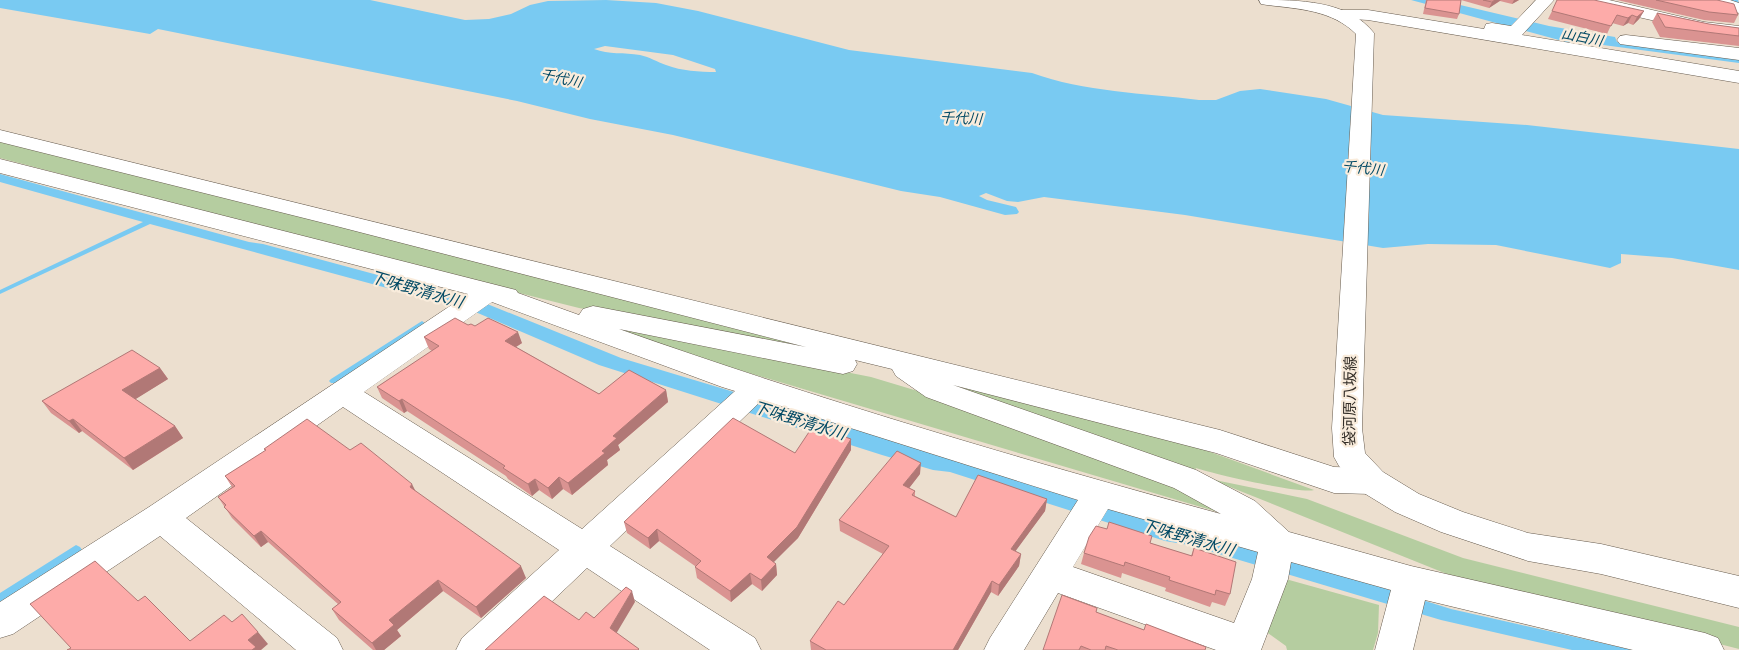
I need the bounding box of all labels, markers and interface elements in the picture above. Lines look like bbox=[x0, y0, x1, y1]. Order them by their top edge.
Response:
water label: 山白川 bbox=[1560, 25, 1606, 50]
water label: 千代川 bbox=[539, 66, 585, 92]
water label: 千代川 bbox=[940, 109, 984, 128]
water label: 千代川 bbox=[1341, 158, 1387, 179]
water label: 下味野清水川 bbox=[368, 268, 467, 313]
street label: 袋河原八坂線 bbox=[1340, 356, 1361, 446]
water label: 下味野清水川 bbox=[751, 398, 850, 445]
water label: 下味野清水川 bbox=[1139, 516, 1238, 561]

